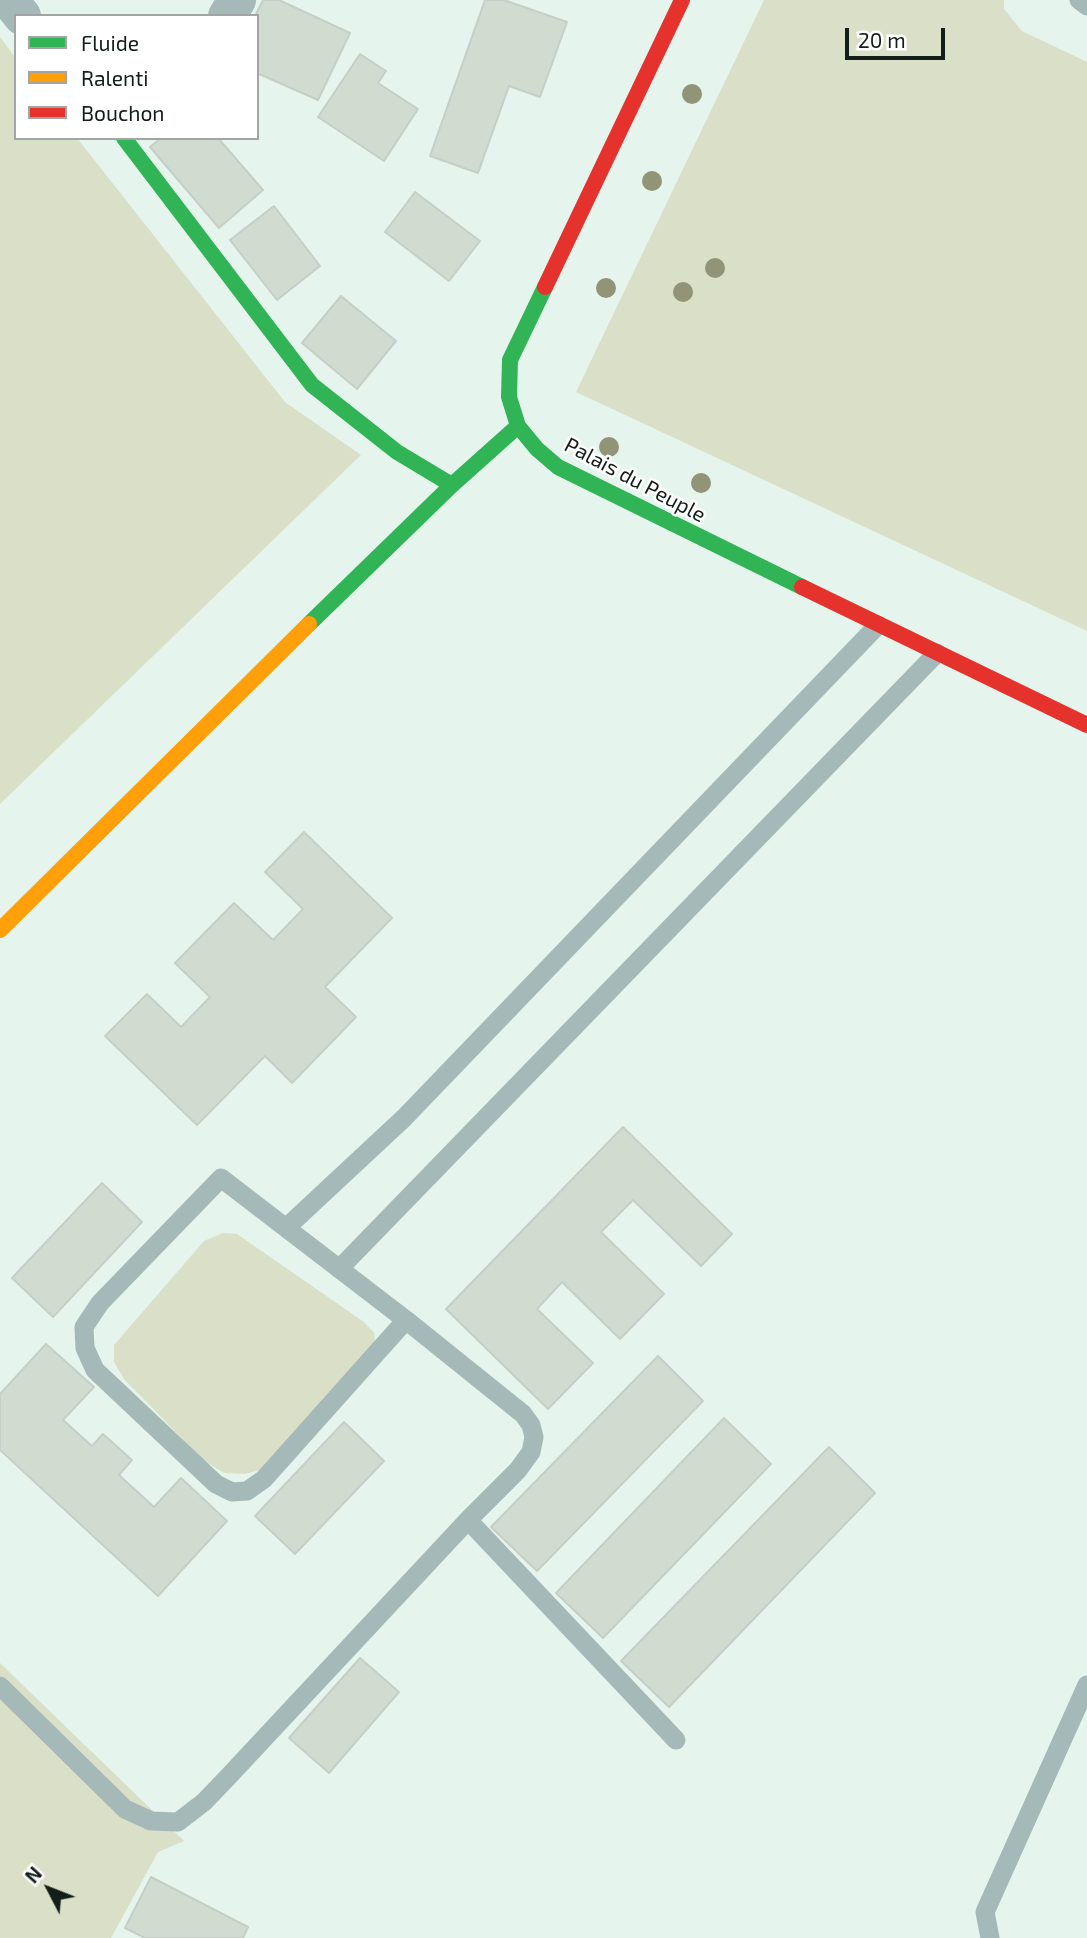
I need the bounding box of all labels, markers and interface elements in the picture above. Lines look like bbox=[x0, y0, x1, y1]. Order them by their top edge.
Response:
legend bbox=[14, 14, 259, 140]
scale bar bbox=[849, 14, 949, 58]
text: 20 m bbox=[858, 27, 906, 52]
text: Fluide bbox=[81, 30, 139, 55]
text: Ralenti bbox=[81, 65, 148, 90]
text: Bouchon bbox=[81, 100, 165, 125]
street label: Palais du Peuple bbox=[560, 432, 710, 528]
north arrow bbox=[14, 1854, 84, 1924]
text: N bbox=[20, 1862, 46, 1887]

